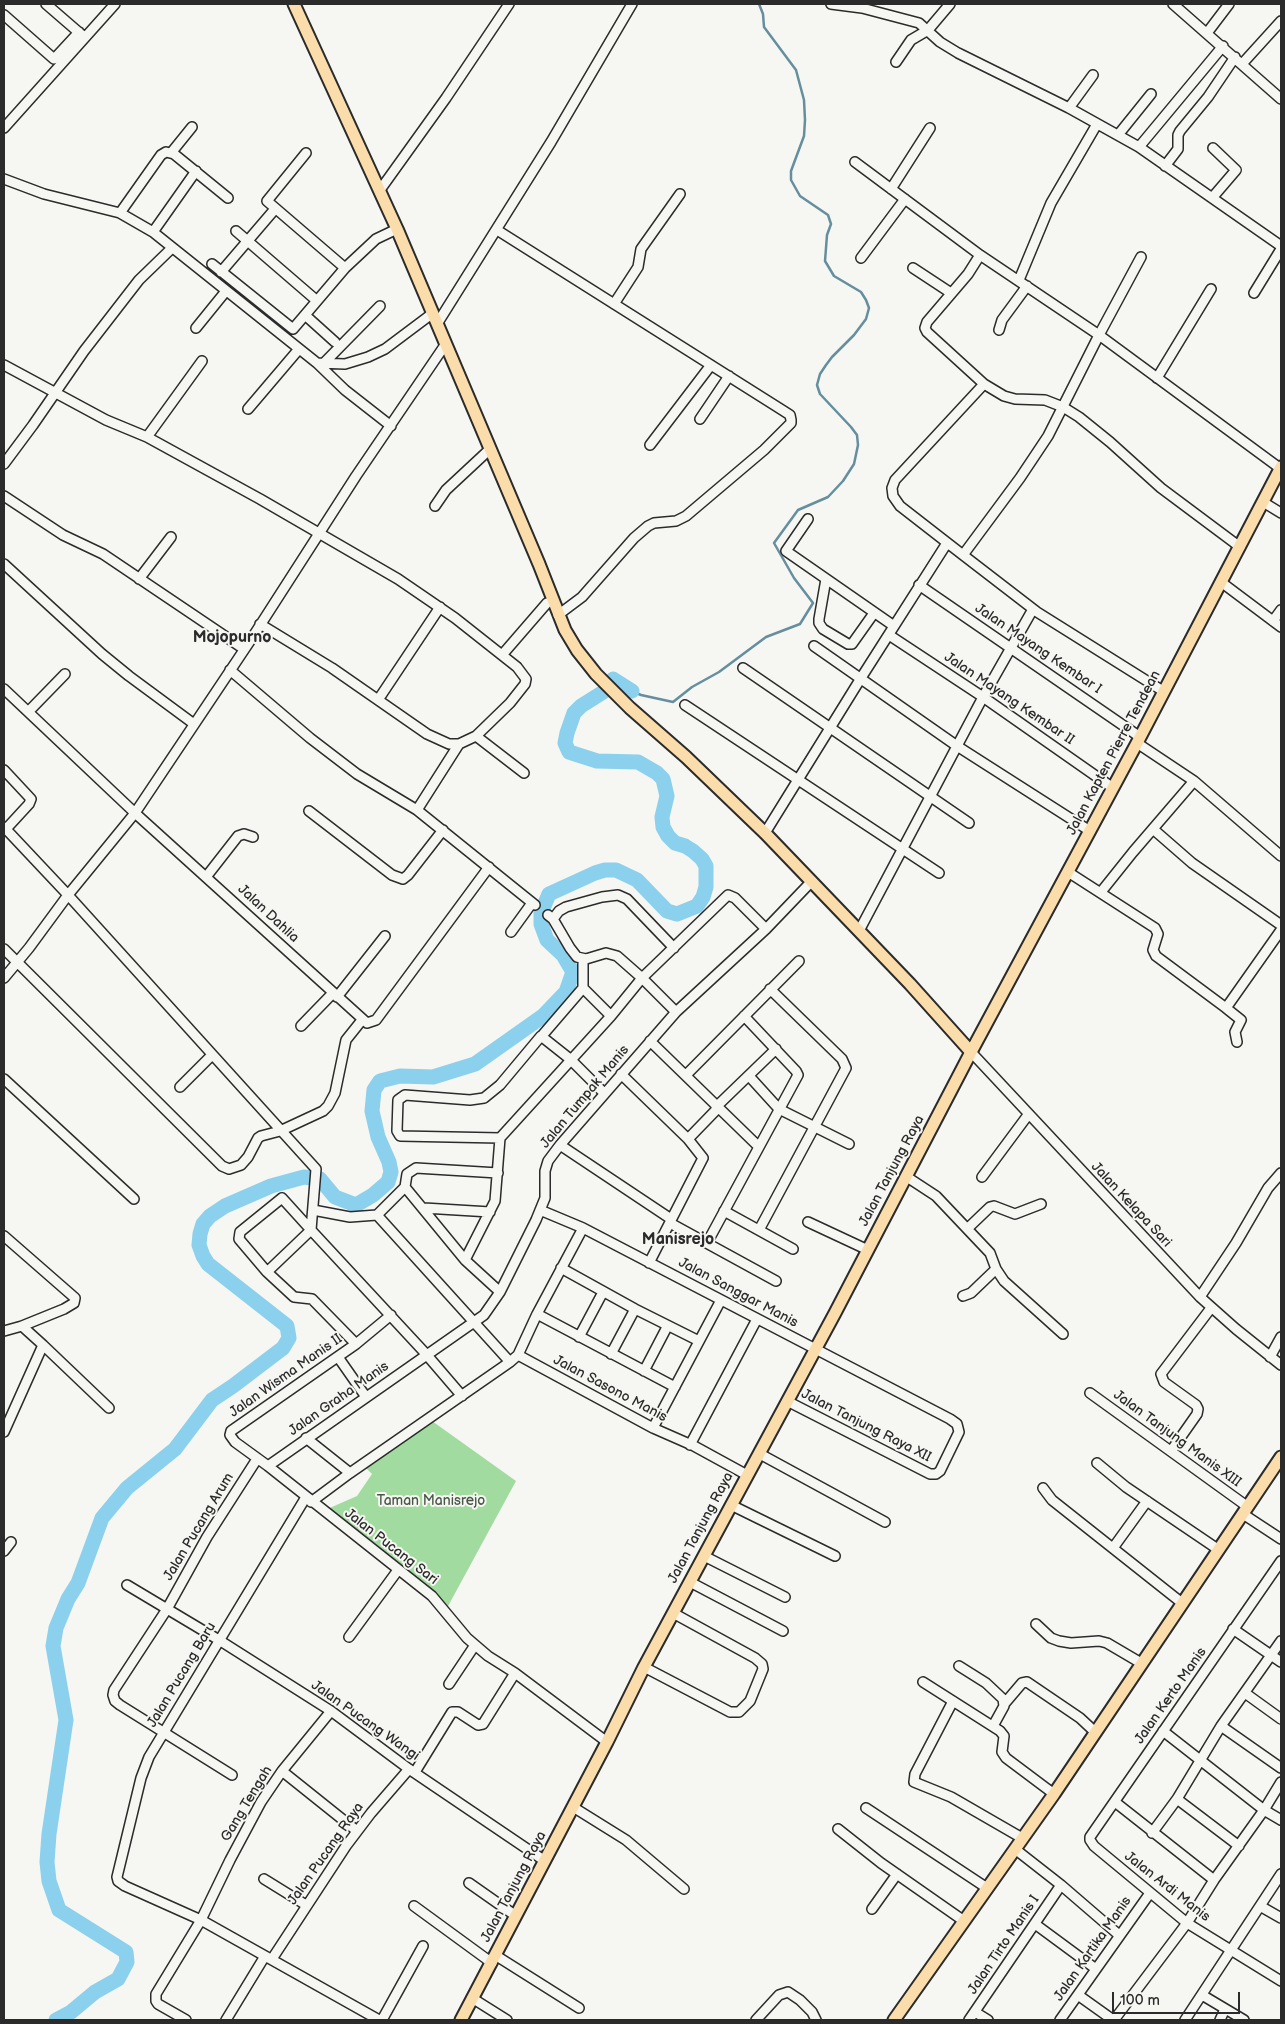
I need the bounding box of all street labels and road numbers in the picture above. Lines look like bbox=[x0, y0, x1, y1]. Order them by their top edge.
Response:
street label: Jalan Mayang Kembar I bbox=[972, 600, 1104, 698]
street label: Jalan Mayang Kembar II bbox=[941, 649, 1077, 749]
street label: Jalan Kapten Pierre Tendean bbox=[1063, 668, 1165, 838]
street label: Jalan Dahlia bbox=[234, 881, 302, 947]
street label: Jalan Tumpak Manis bbox=[537, 1042, 633, 1152]
street label: Jalan Tanjung Raya bbox=[856, 1113, 928, 1229]
street label: Jalan Kelapa Sari bbox=[1087, 1159, 1175, 1251]
street label: Jalan Sanggar Manis bbox=[675, 1254, 801, 1332]
street label: Jalan Wisma Manis II bbox=[226, 1331, 346, 1421]
street label: Jalan Sasono Manis bbox=[550, 1352, 670, 1426]
street label: Jalan Graha Manis bbox=[286, 1358, 392, 1440]
street label: Jalan Tanjung Raya XII bbox=[798, 1386, 934, 1466]
street label: Jalan Tanjung Manis XIII bbox=[1110, 1387, 1244, 1491]
street label: Jalan Pucang Arum bbox=[160, 1470, 238, 1584]
street label: Jalan Tanjung Raya bbox=[665, 1470, 737, 1586]
street label: Jalan Pucang Sari bbox=[341, 1505, 441, 1589]
street label: Jalan Pucang Baru bbox=[144, 1619, 220, 1731]
street label: Jalan Kerto Manis bbox=[1132, 1645, 1210, 1747]
street label: Jalan Pucang Wangi bbox=[308, 1677, 422, 1765]
street label: Gang Tengah bbox=[218, 1763, 276, 1845]
street label: Jalan Pucang Raya bbox=[284, 1800, 368, 1908]
street label: Jalan Tanjung Raya bbox=[478, 1829, 550, 1945]
street label: Jalan Ardi Manis bbox=[1121, 1848, 1213, 1926]
street label: Jalan Tirto Manis I bbox=[965, 1892, 1043, 1998]
street label: Jalan Kartika Manis bbox=[1051, 1894, 1135, 2004]

